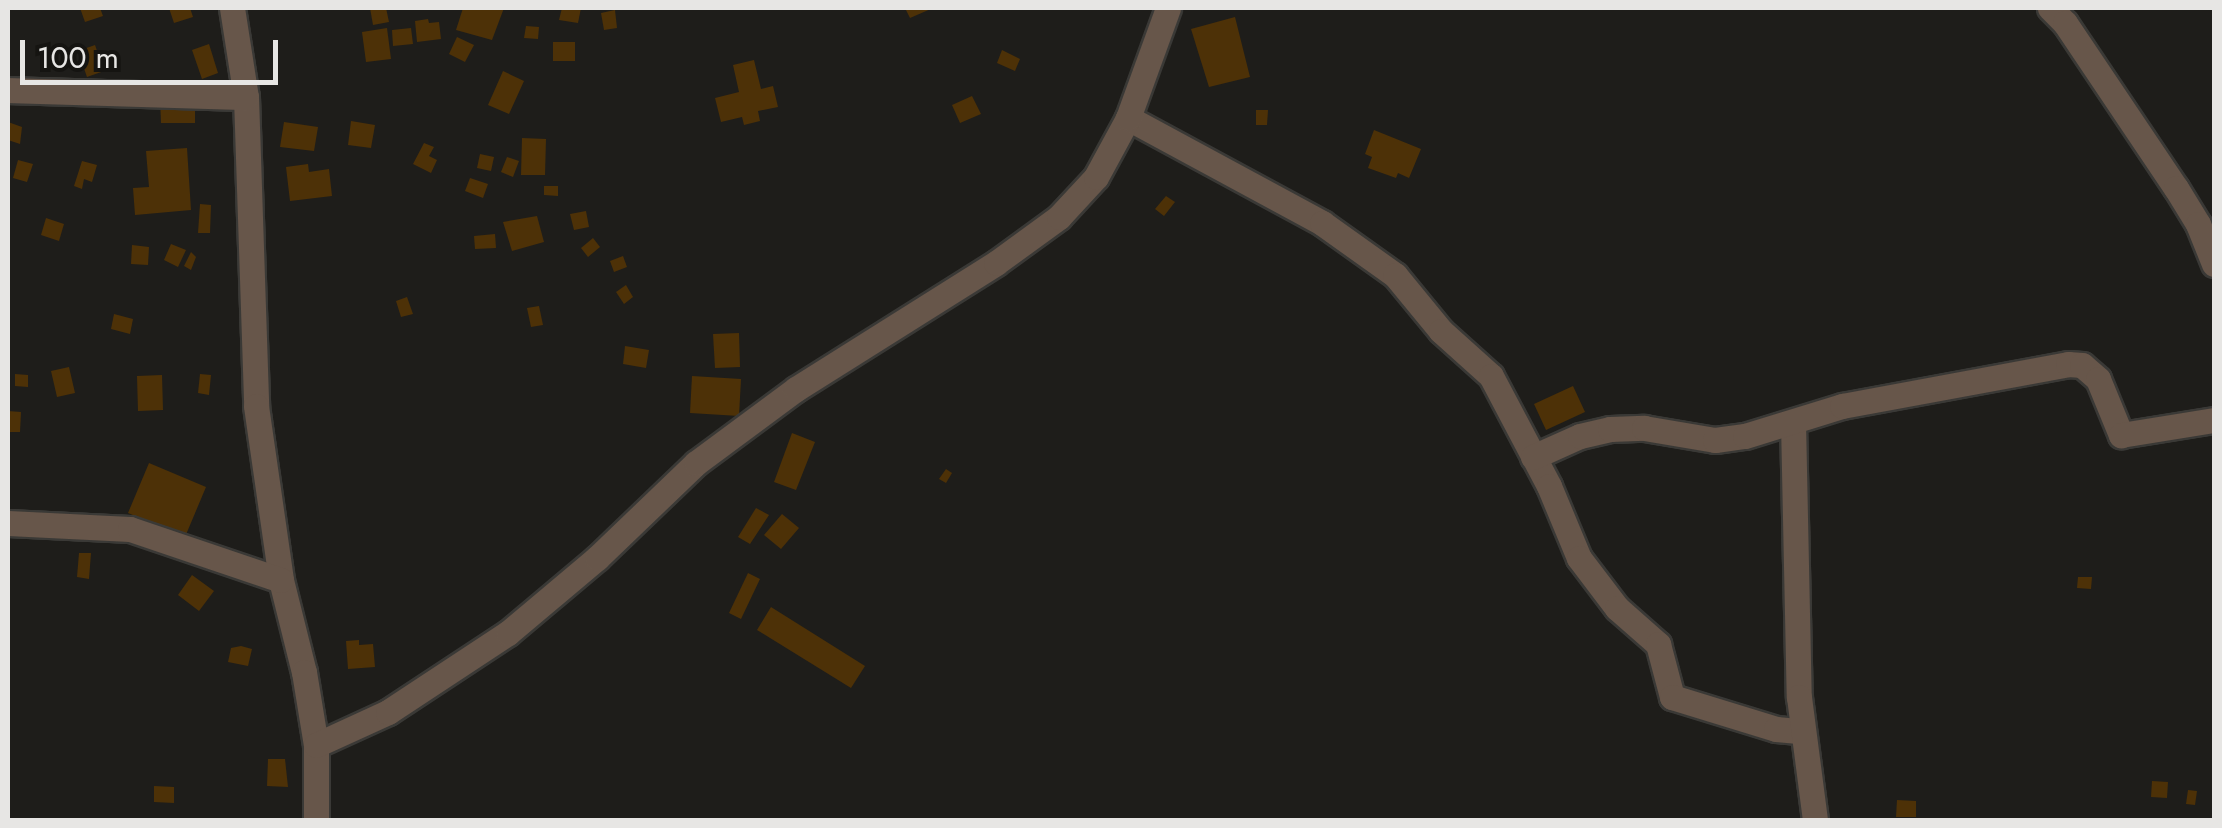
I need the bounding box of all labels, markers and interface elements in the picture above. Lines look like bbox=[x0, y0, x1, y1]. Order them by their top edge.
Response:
scale bar bbox=[25, 20, 282, 82]
text: 100 m bbox=[37, 36, 119, 79]

